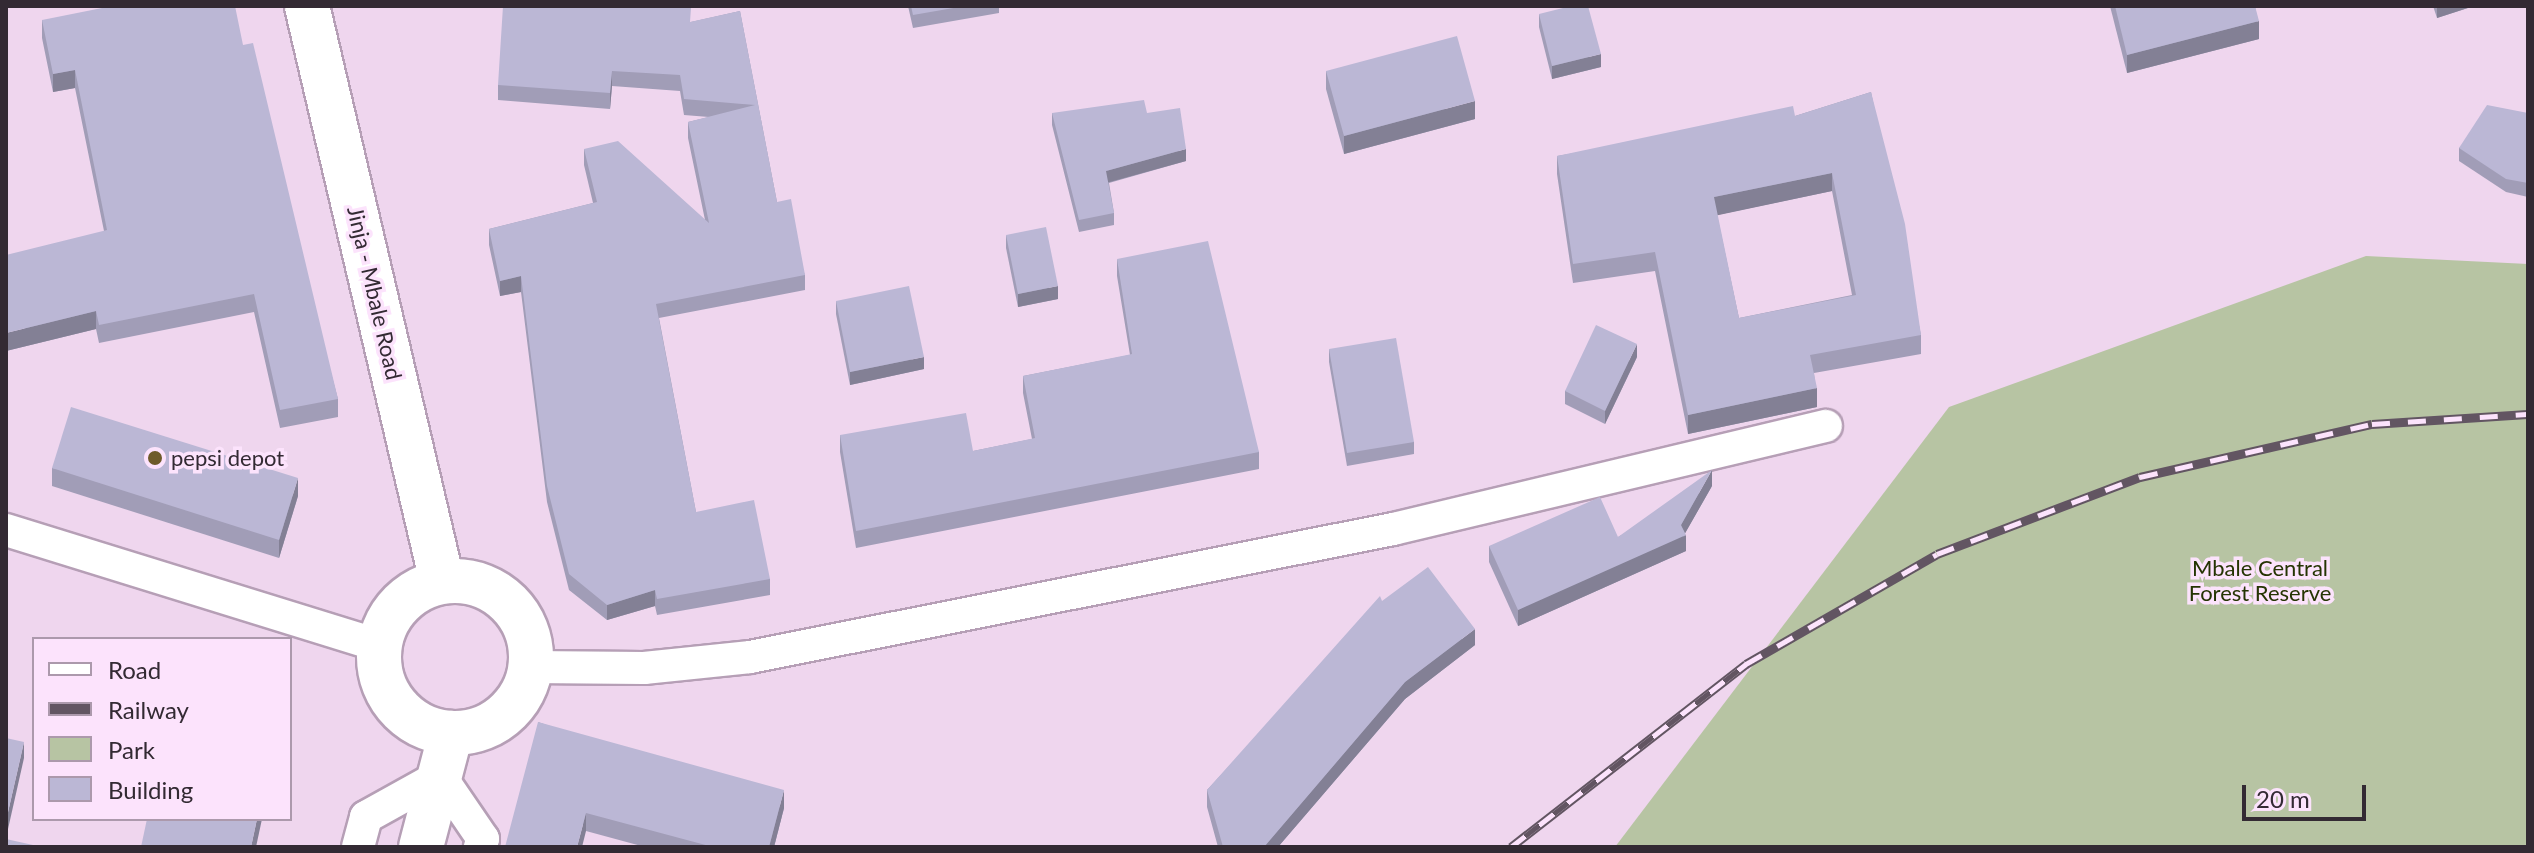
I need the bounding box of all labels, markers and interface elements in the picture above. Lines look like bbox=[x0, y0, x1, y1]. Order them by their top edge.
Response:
street label: Jinja - Mbale Road bbox=[342, 204, 408, 382]
place label: pepsi depot bbox=[171, 445, 284, 471]
marker: pepsi depot bbox=[146, 449, 164, 467]
park label: Mbale Central Forest Reserve bbox=[2189, 554, 2331, 606]
legend bbox=[32, 637, 292, 821]
text: Road bbox=[108, 655, 161, 684]
text: Railway bbox=[108, 695, 189, 724]
text: Park bbox=[108, 735, 155, 764]
scale bar bbox=[2246, 769, 2370, 819]
text: Building bbox=[108, 775, 193, 804]
text: 20 m bbox=[2256, 784, 2310, 813]

